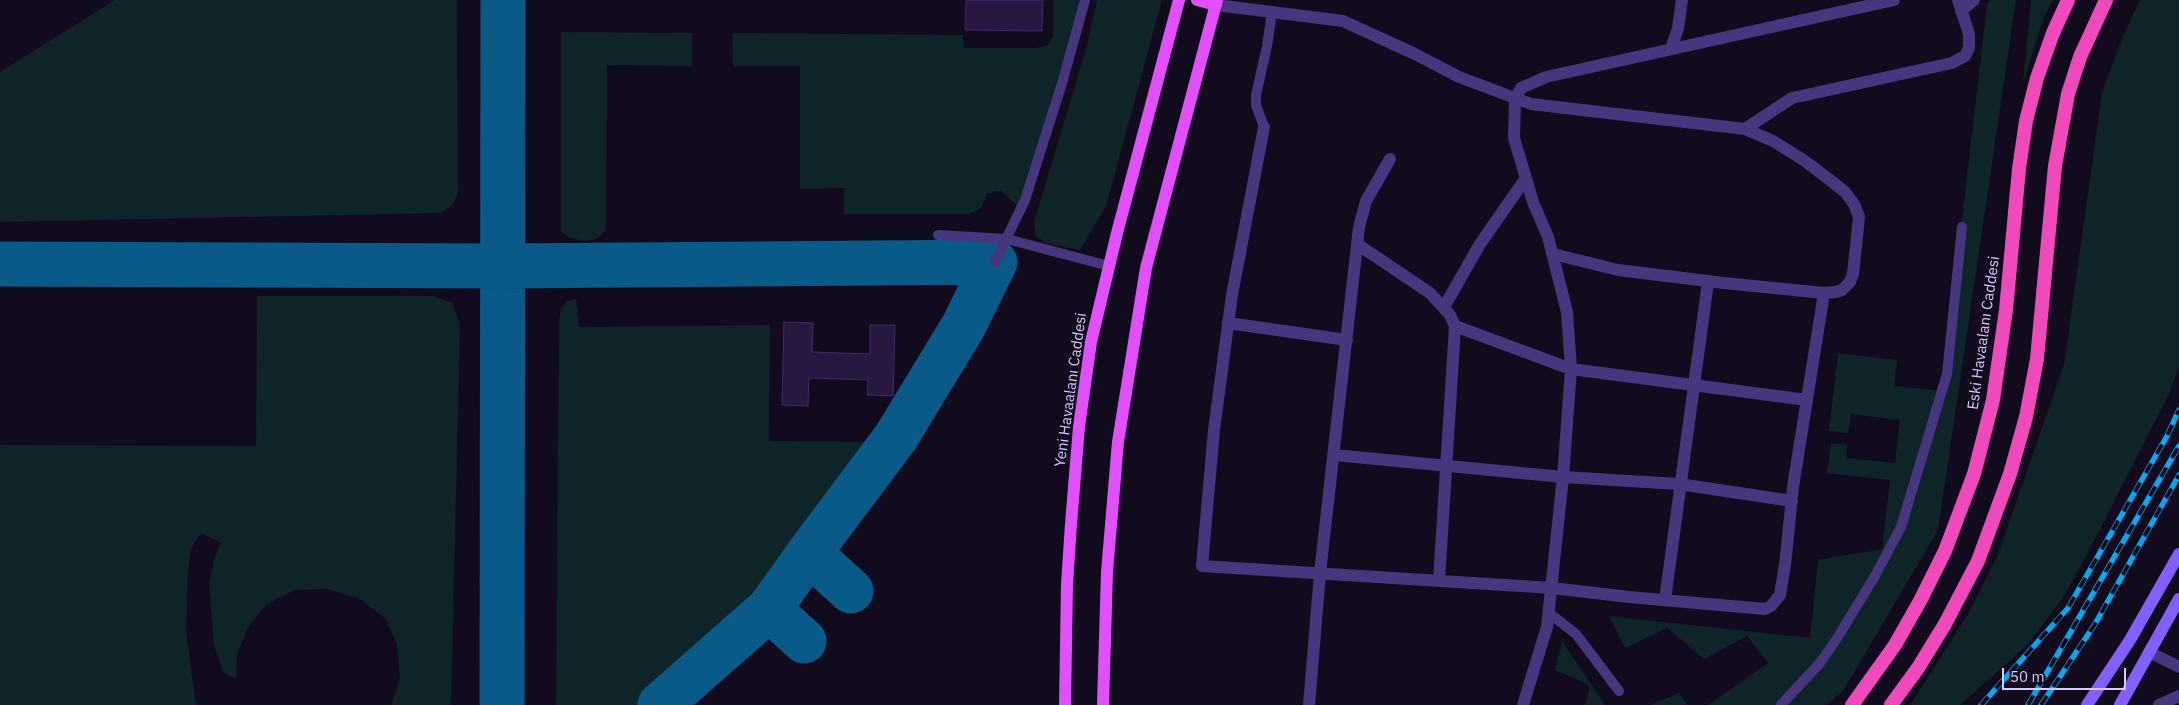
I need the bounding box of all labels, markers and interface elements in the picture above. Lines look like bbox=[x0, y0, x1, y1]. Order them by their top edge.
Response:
street label: Eski Havaalanı Caddesi bbox=[1964, 255, 2004, 411]
street label: Yeni Havaalanı Caddesi bbox=[1051, 312, 1091, 468]
scale bar bbox=[2004, 658, 2128, 690]
text: 50 m bbox=[2010, 667, 2045, 686]

